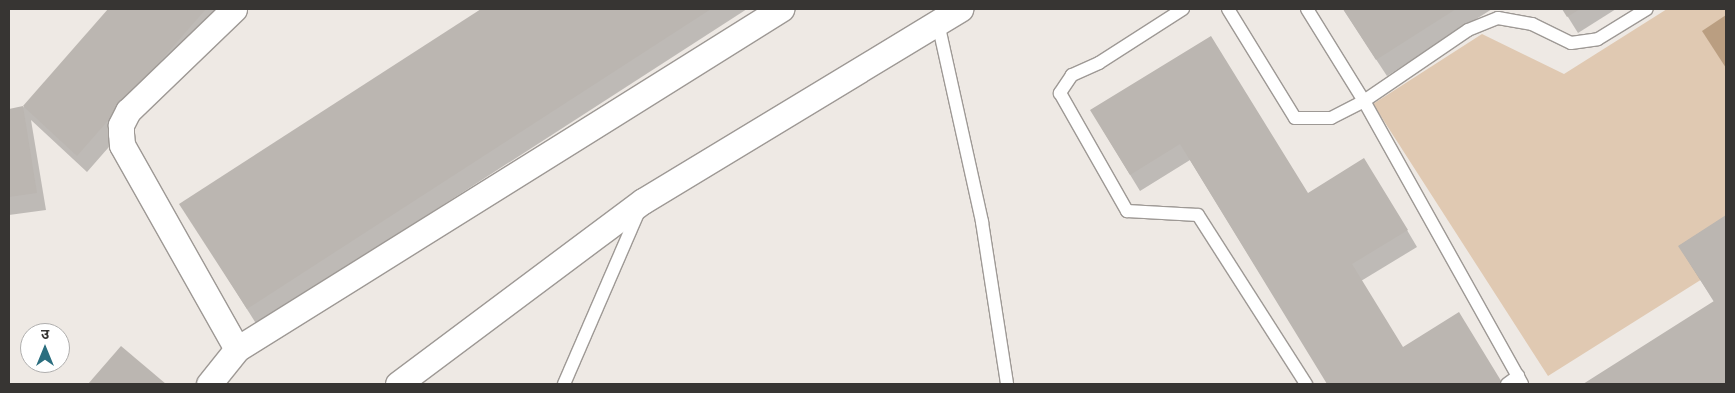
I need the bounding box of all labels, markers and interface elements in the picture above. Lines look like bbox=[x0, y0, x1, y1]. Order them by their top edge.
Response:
north arrow bbox=[20, 323, 70, 373]
text: उ bbox=[41, 325, 49, 342]

